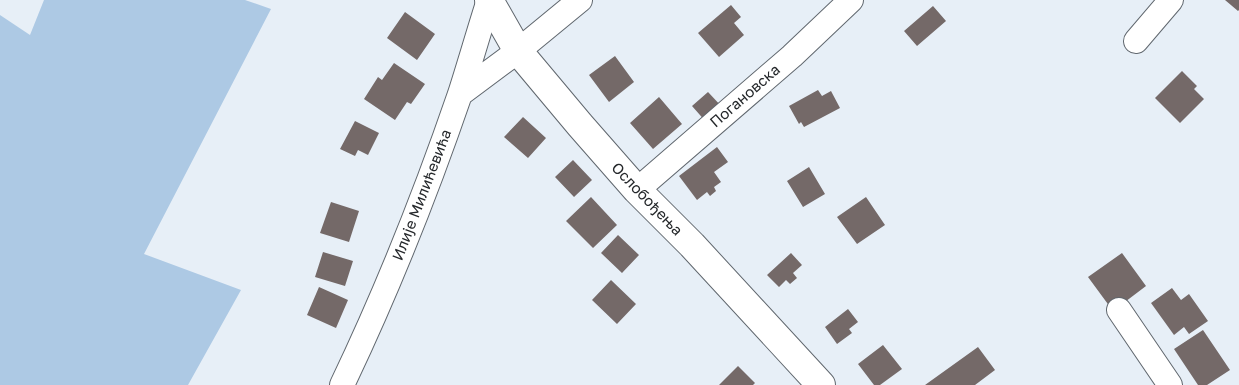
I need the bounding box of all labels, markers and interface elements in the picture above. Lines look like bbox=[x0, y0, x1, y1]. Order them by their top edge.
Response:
street label: Погановска bbox=[706, 60, 783, 131]
street label: Илије Милићевића bbox=[388, 126, 454, 263]
street label: Ослобођења bbox=[608, 158, 687, 239]

